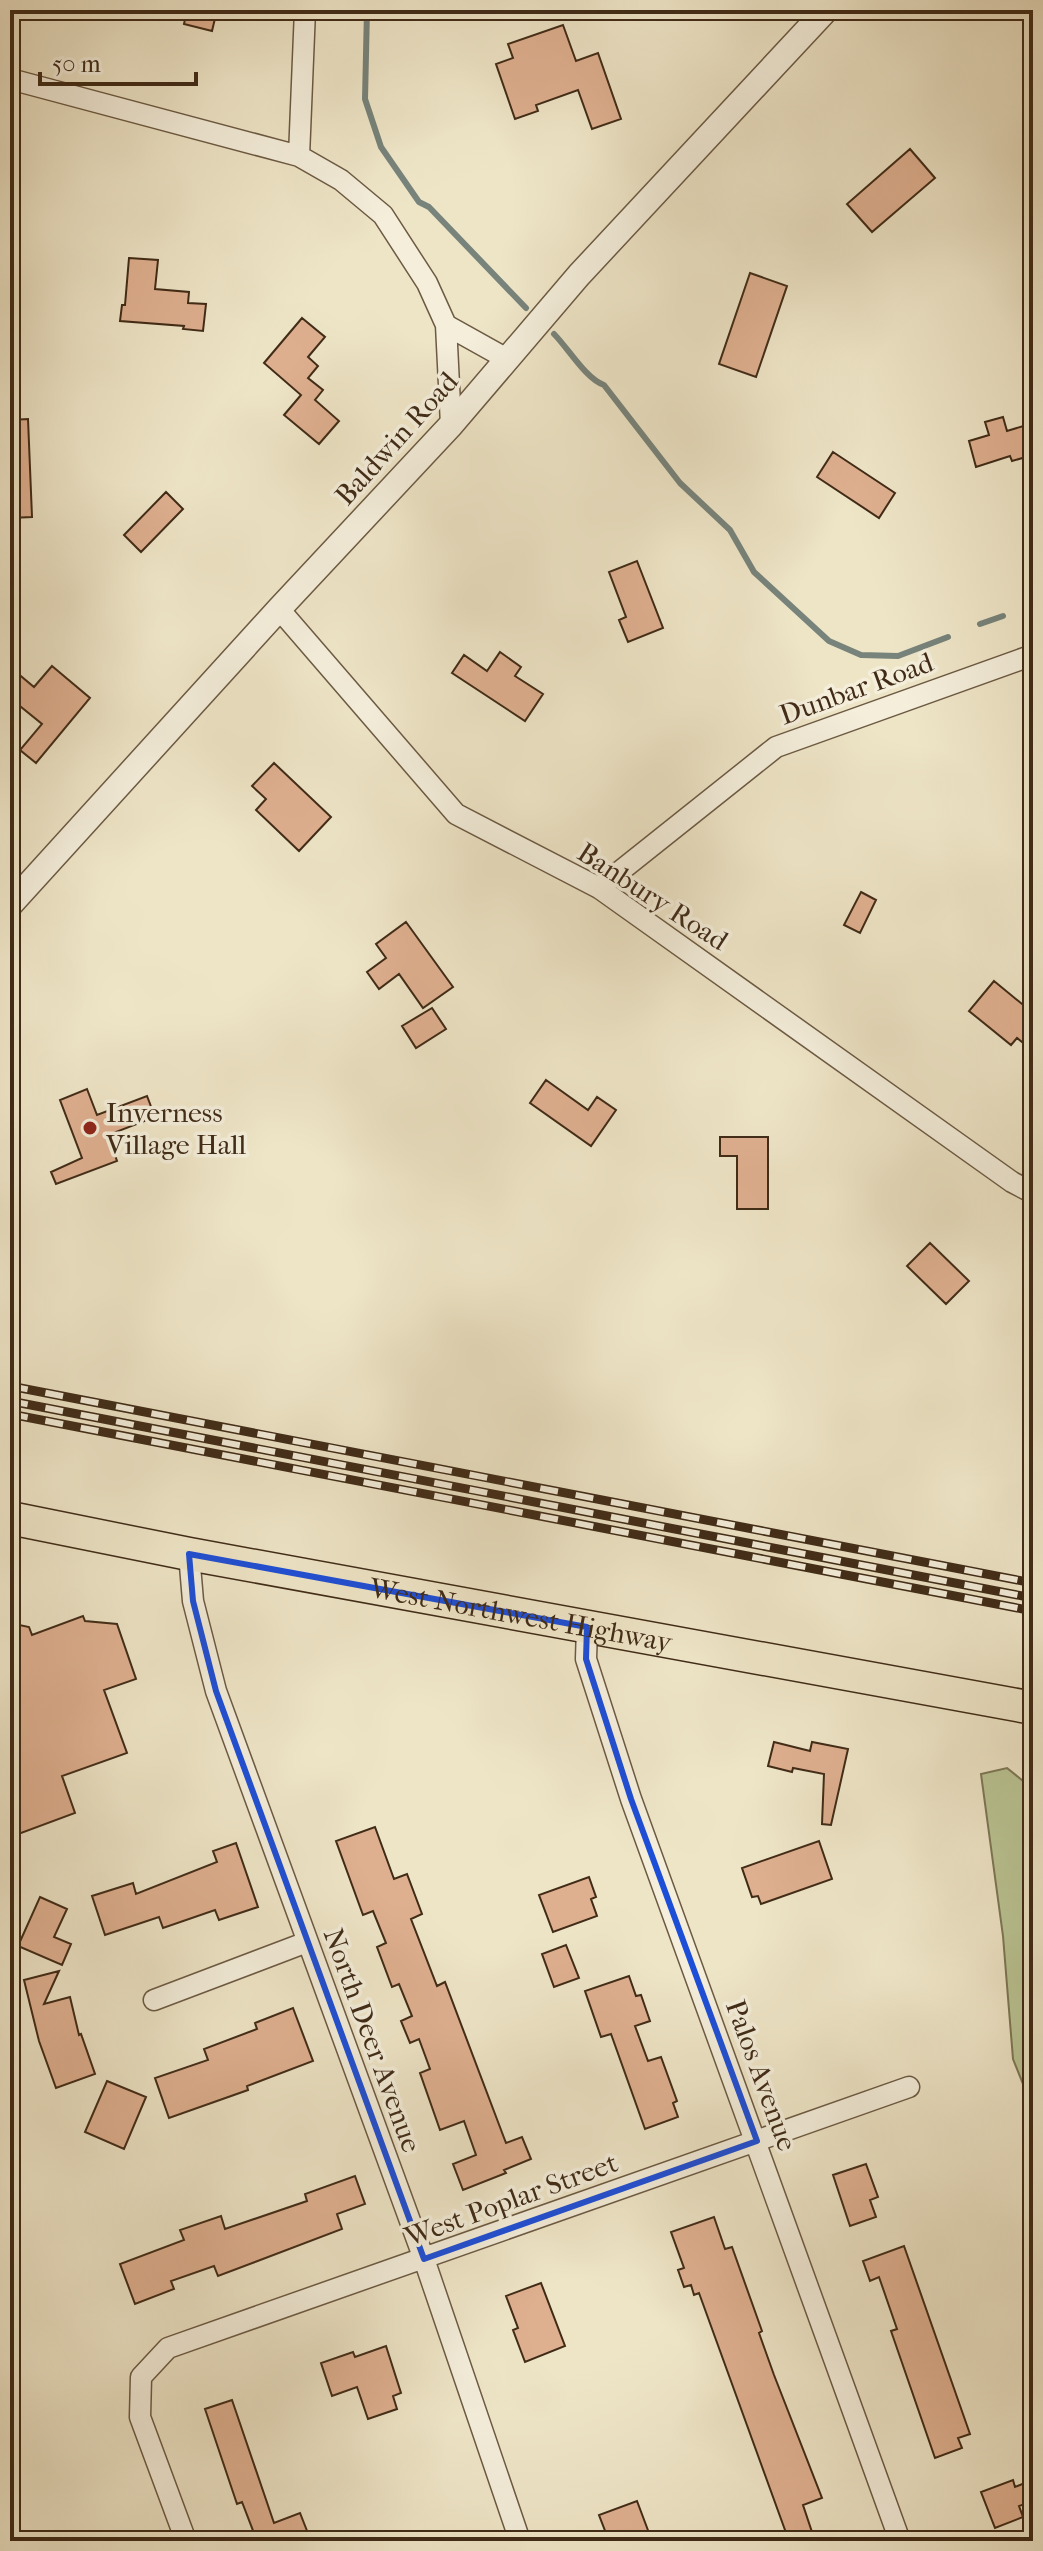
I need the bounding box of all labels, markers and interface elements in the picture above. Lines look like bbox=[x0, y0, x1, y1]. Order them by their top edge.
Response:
scale bar bbox=[40, 36, 196, 86]
text: 50 m bbox=[52, 50, 101, 78]
street label: Baldwin Road bbox=[328, 364, 465, 512]
street label: Dunbar Road bbox=[775, 645, 938, 732]
street label: Banbury Road bbox=[571, 836, 735, 958]
place label: Inverness Village Hall bbox=[105, 1096, 247, 1161]
marker: Inverness Village Hall bbox=[81, 1119, 99, 1137]
street label: West Northwest Highway bbox=[366, 1571, 676, 1659]
street label: North Deer Avenue bbox=[317, 1924, 428, 2157]
street label: Palos Avenue bbox=[719, 1995, 804, 2155]
street label: West Poplar Street bbox=[399, 2146, 622, 2254]

